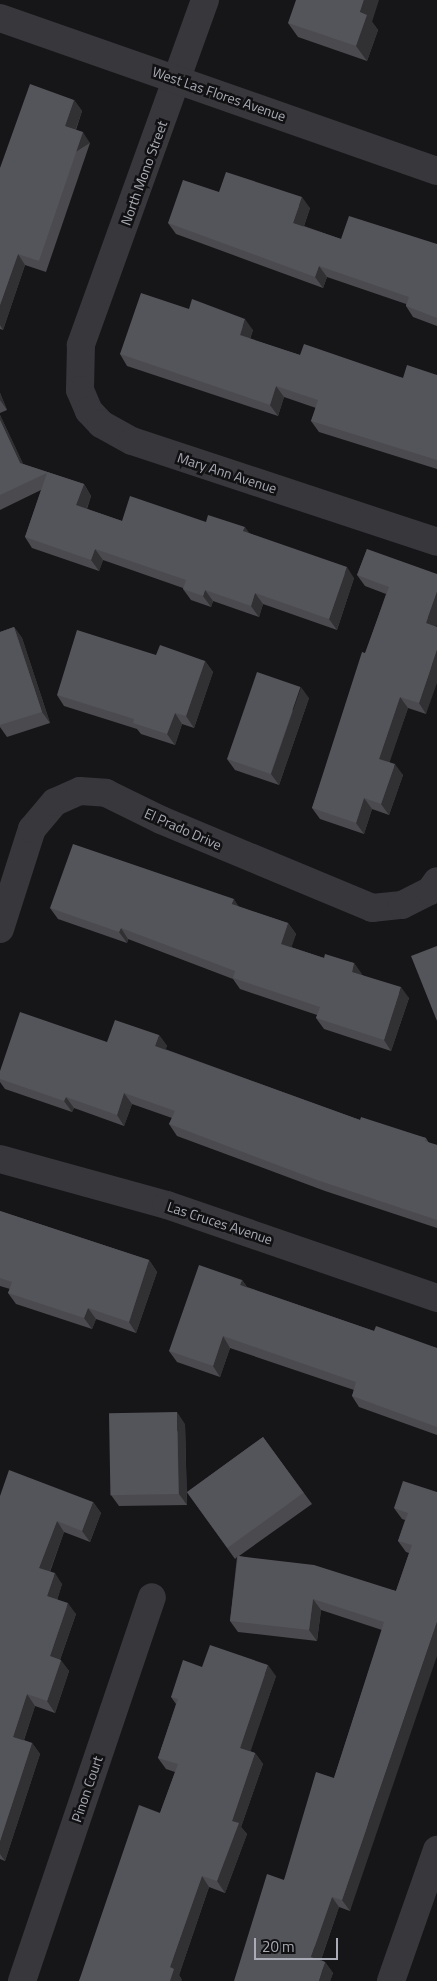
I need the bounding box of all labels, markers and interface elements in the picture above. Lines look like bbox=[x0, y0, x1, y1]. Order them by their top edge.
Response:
street label: West Las Flores Avenue bbox=[150, 63, 288, 125]
street label: North Mono Street bbox=[117, 118, 171, 228]
street label: Mary Ann Avenue bbox=[175, 449, 279, 497]
street label: El Prado Drive bbox=[142, 805, 224, 853]
street label: Las Cruces Avenue bbox=[165, 1198, 275, 1248]
street label: Pinon Court bbox=[68, 1754, 106, 1824]
scale bar bbox=[257, 1928, 341, 1960]
text: 20 m bbox=[262, 1935, 295, 1958]

